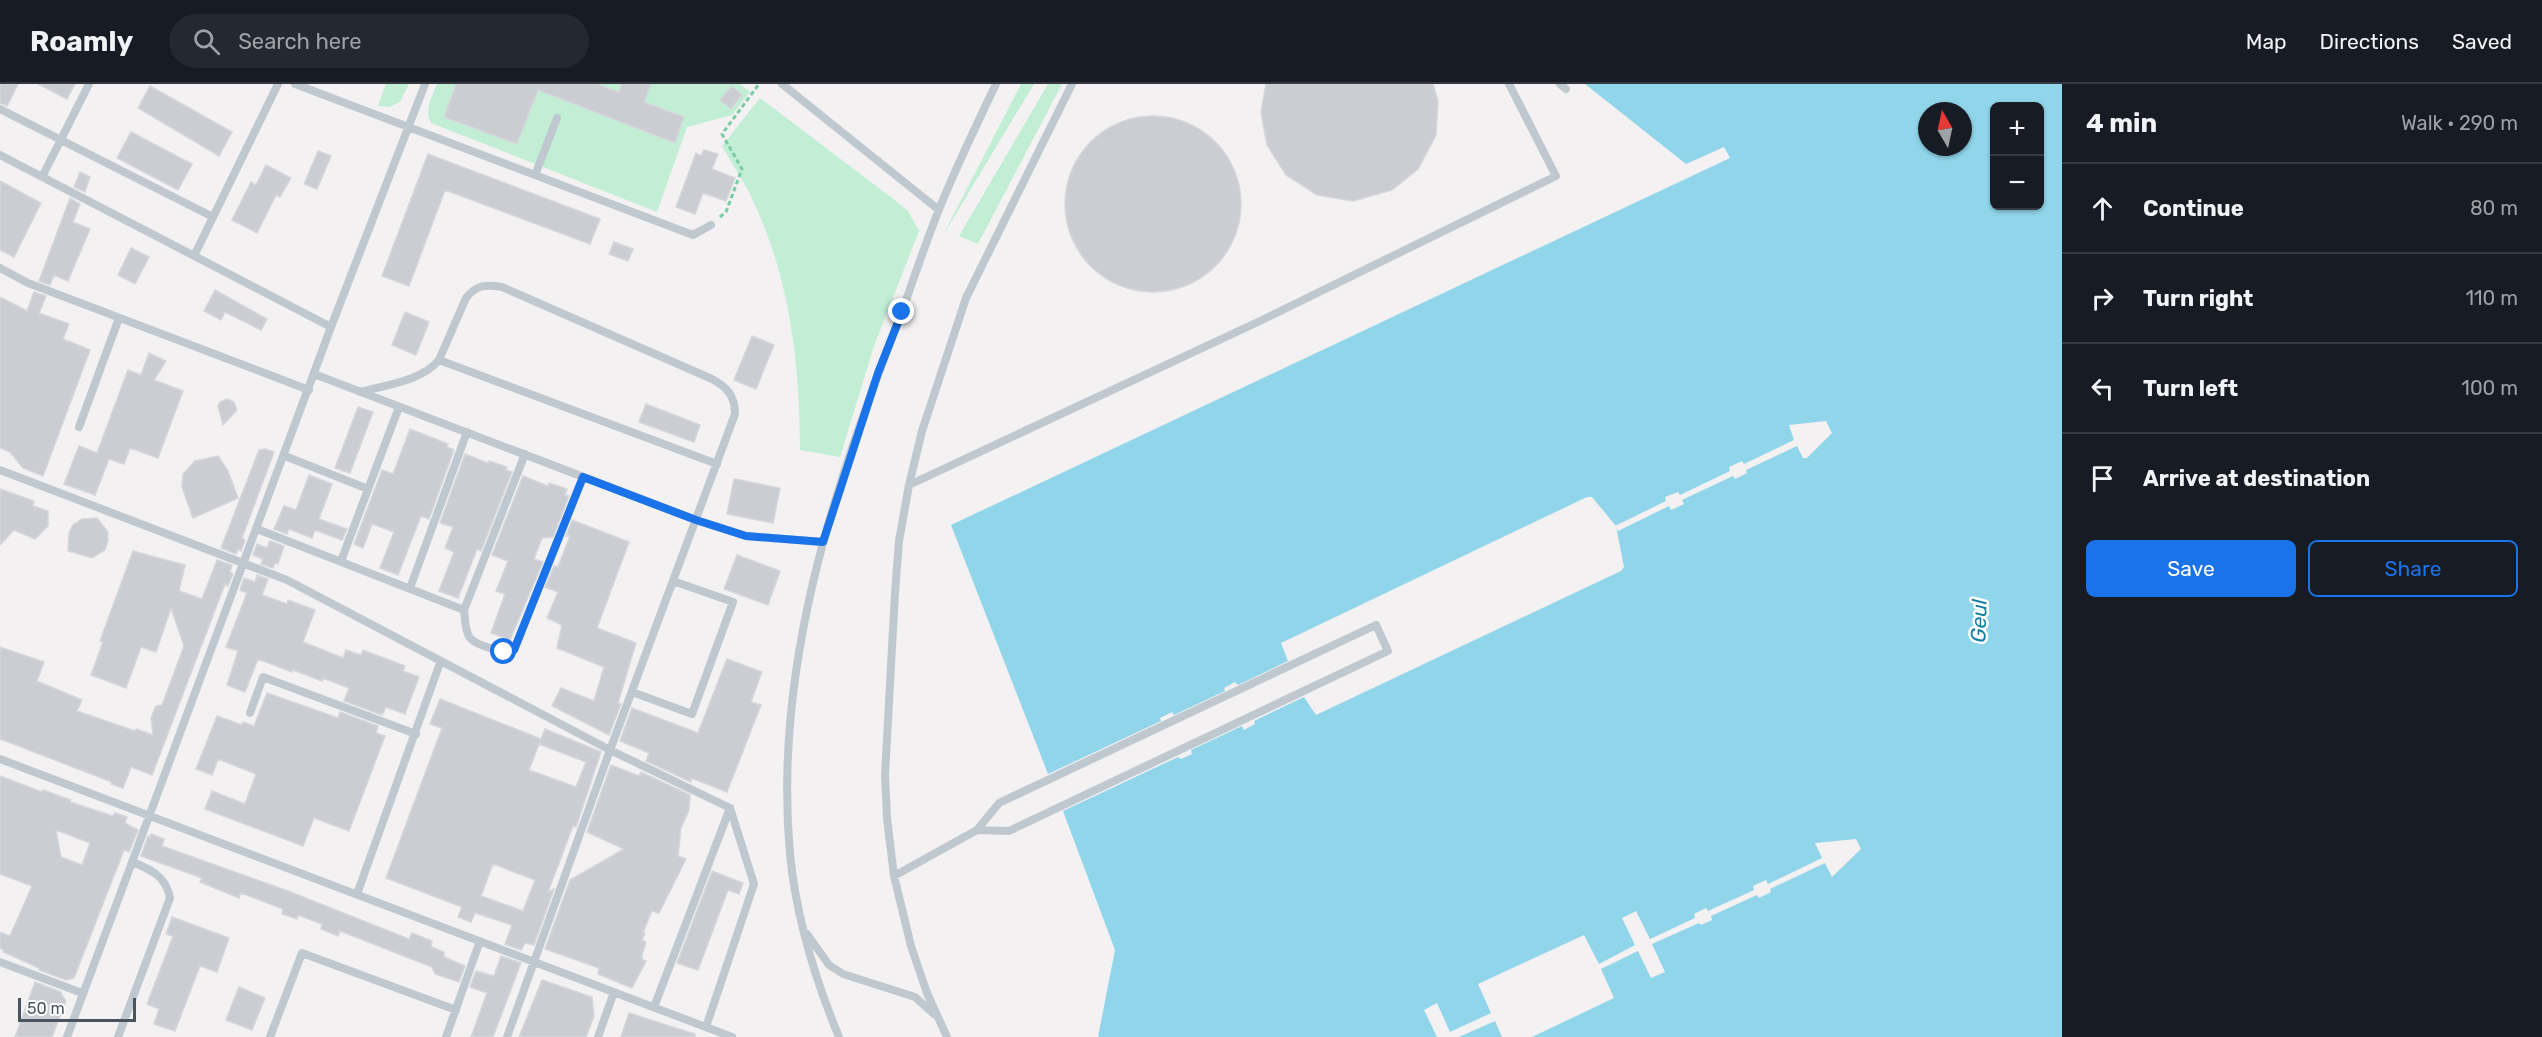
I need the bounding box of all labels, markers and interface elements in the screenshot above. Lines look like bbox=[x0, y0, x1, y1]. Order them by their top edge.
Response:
search box bbox=[169, 14, 589, 68]
text: Roamly bbox=[30, 25, 133, 58]
icon: search bbox=[190, 25, 223, 58]
text: Search here bbox=[238, 28, 362, 55]
text: Map bbox=[2246, 29, 2287, 54]
text: Directions bbox=[2320, 29, 2419, 54]
text: Saved bbox=[2452, 29, 2512, 54]
north arrow bbox=[1918, 102, 1972, 156]
map controls bbox=[1990, 102, 2044, 210]
button: + bbox=[1990, 102, 2044, 156]
text: 4 min bbox=[2086, 108, 2157, 139]
text: Walk · 290 m bbox=[2401, 111, 2518, 135]
button: − bbox=[1990, 156, 2044, 210]
icon: ahead bbox=[2086, 192, 2119, 225]
text: Continue bbox=[2143, 195, 2244, 222]
text: 80 m bbox=[2470, 196, 2518, 220]
icon: right bbox=[2086, 282, 2119, 315]
text: Turn right bbox=[2143, 285, 2253, 312]
text: 110 m bbox=[2466, 286, 2518, 310]
route end bbox=[888, 298, 914, 324]
icon: left bbox=[2086, 372, 2119, 405]
text: Turn left bbox=[2143, 375, 2238, 402]
text: 100 m bbox=[2461, 376, 2518, 400]
icon: arrive bbox=[2086, 462, 2119, 495]
text: Arrive at destination bbox=[2143, 465, 2370, 492]
button: Save bbox=[2086, 540, 2296, 597]
button: Share bbox=[2308, 540, 2518, 597]
water label: Geul bbox=[1965, 598, 1992, 643]
route start bbox=[490, 638, 516, 664]
scale bar bbox=[18, 995, 136, 1022]
text: 50 m bbox=[27, 999, 65, 1018]

